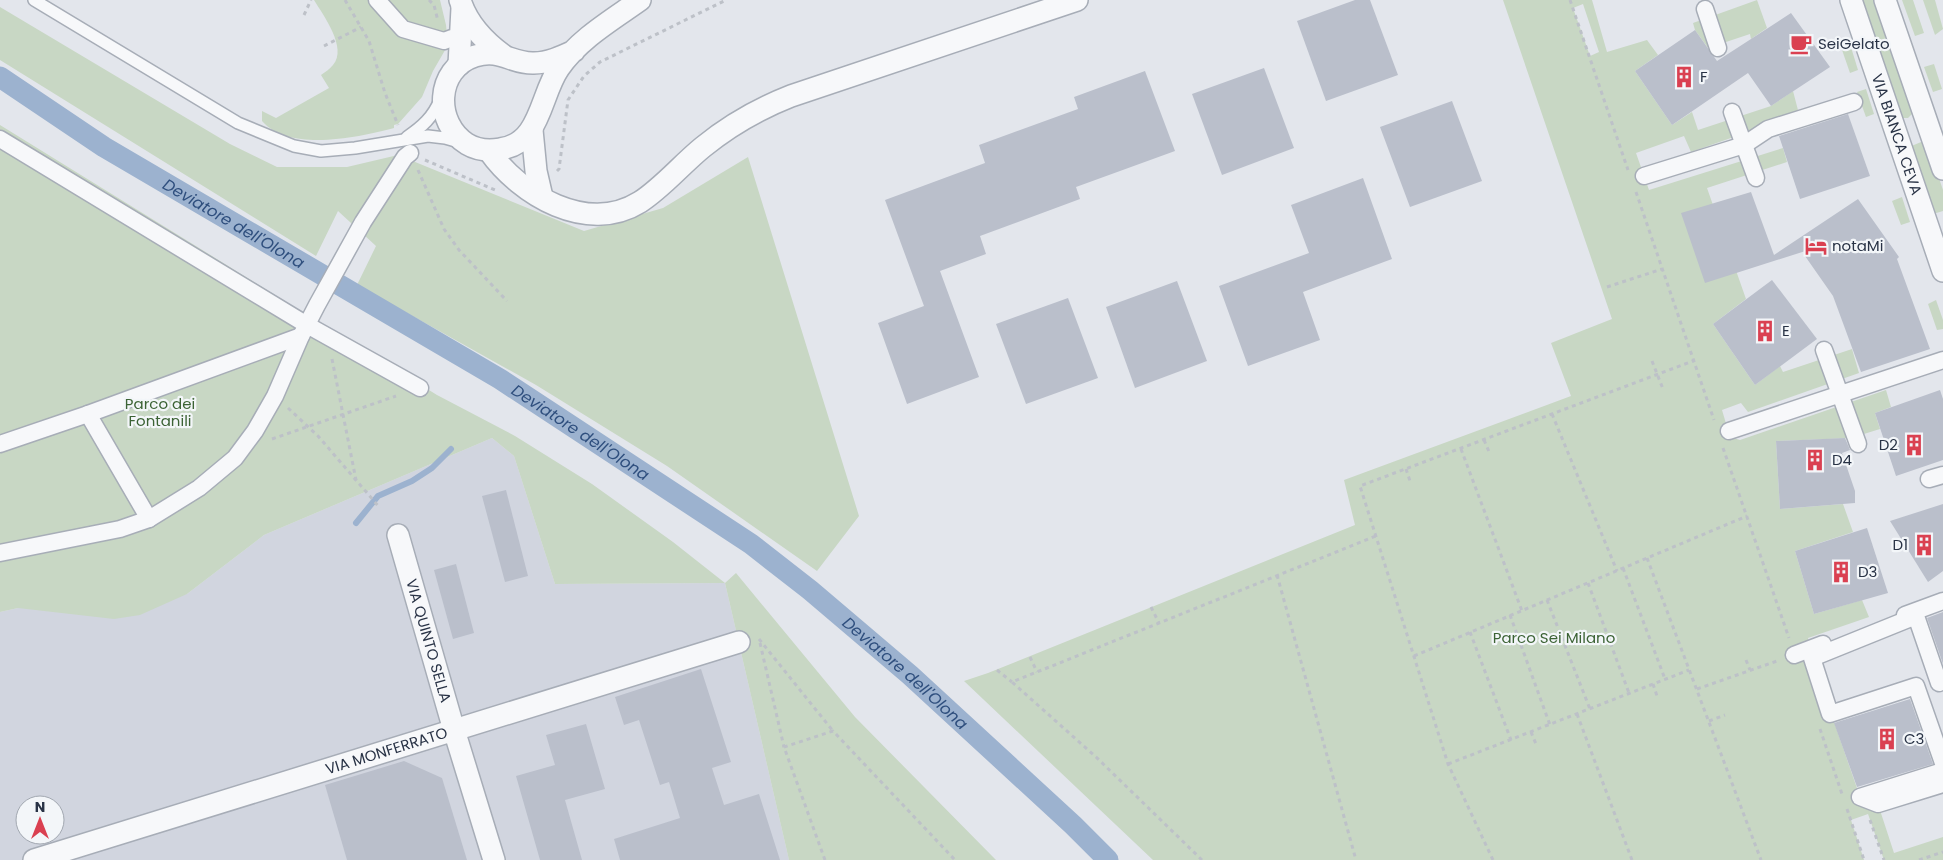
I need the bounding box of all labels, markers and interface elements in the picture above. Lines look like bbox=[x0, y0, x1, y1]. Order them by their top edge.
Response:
cafe icon: SeiGelato bbox=[1788, 31, 1814, 57]
place label: SeiGelato bbox=[1818, 33, 1890, 54]
building icon: F bbox=[1671, 64, 1697, 90]
place label: F bbox=[1700, 66, 1708, 87]
street label: VIA BIANCA CEVA bbox=[1867, 71, 1927, 198]
water label: Deviatore dell'Olona bbox=[159, 173, 309, 274]
hotel icon: notaMi bbox=[1803, 233, 1829, 259]
place label: notaMi bbox=[1832, 235, 1883, 256]
building icon: E bbox=[1752, 318, 1778, 344]
place label: E bbox=[1782, 320, 1790, 341]
water label: Deviatore dell'Olona bbox=[507, 379, 654, 486]
park label: Parco dei Fontanili bbox=[125, 393, 195, 431]
building icon: D2 bbox=[1901, 432, 1927, 458]
place label: D2 bbox=[1879, 434, 1898, 455]
building icon: D4 bbox=[1802, 447, 1828, 473]
place label: D4 bbox=[1832, 449, 1852, 470]
building icon: D1 bbox=[1911, 532, 1937, 558]
place label: D1 bbox=[1893, 534, 1908, 555]
building icon: D3 bbox=[1828, 559, 1854, 585]
place label: D3 bbox=[1858, 561, 1877, 582]
street label: VIA QUINTO SELLA bbox=[401, 576, 457, 705]
water label: Deviatore dell'Olona bbox=[837, 611, 973, 735]
park label: Parco Sei Milano bbox=[1493, 627, 1615, 648]
street label: VIA MONFERRATO bbox=[323, 722, 450, 779]
building icon: C3 bbox=[1874, 726, 1900, 752]
place label: C3 bbox=[1904, 728, 1924, 749]
north arrow bbox=[15, 795, 65, 845]
text: N bbox=[35, 797, 45, 817]

